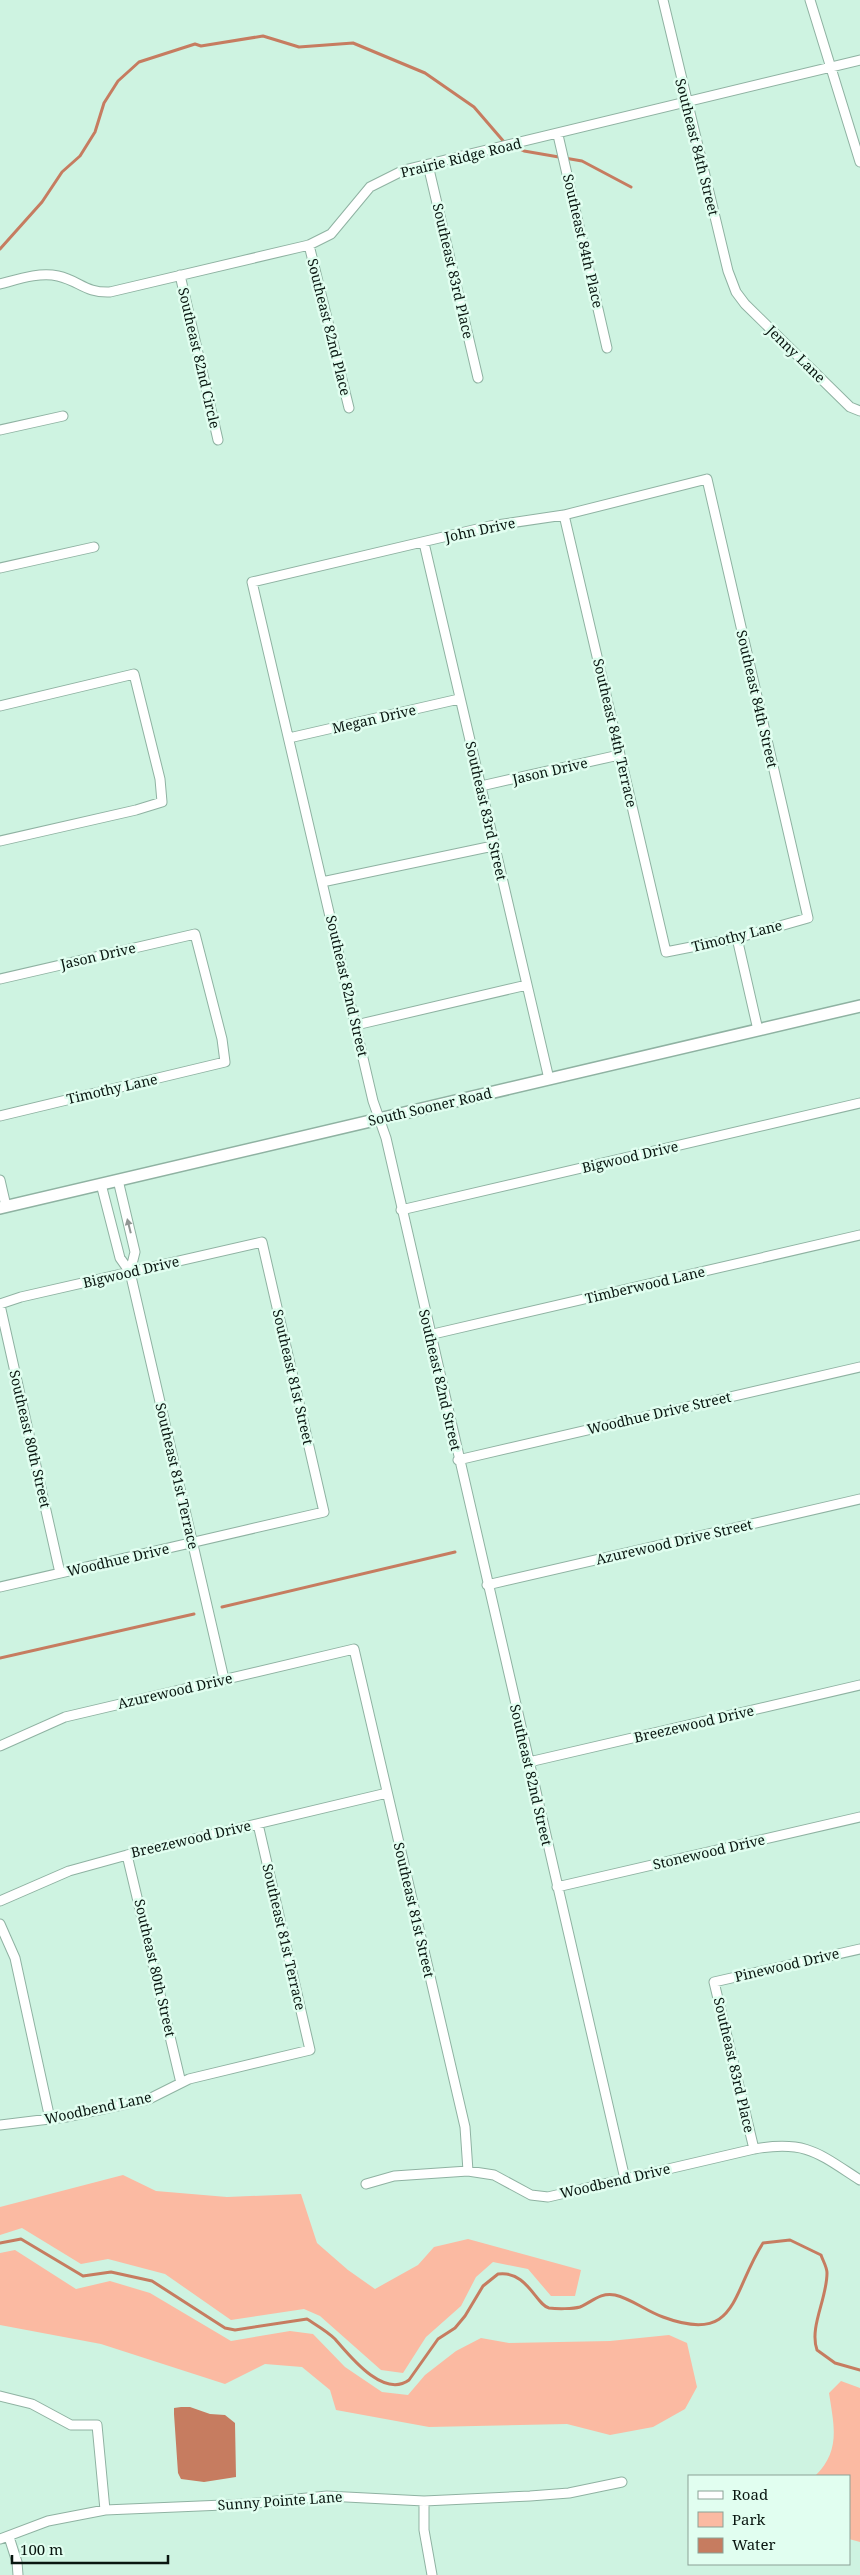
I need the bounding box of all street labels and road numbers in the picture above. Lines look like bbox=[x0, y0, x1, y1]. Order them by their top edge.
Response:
street label: Southeast 84th Street bbox=[671, 76, 724, 218]
street label: Prairie Ridge Road bbox=[398, 133, 524, 182]
street label: Southeast 84th Place bbox=[559, 172, 608, 310]
street label: Southeast 83rd Place bbox=[429, 201, 478, 340]
street label: Southeast 82nd Place bbox=[303, 256, 356, 397]
street label: Southeast 82nd Circle bbox=[174, 286, 225, 430]
street label: Jenny Lane bbox=[762, 320, 830, 387]
street label: John Drive bbox=[442, 513, 517, 546]
street label: Southeast 84th Street bbox=[732, 628, 783, 770]
street label: Southeast 84th Terrace bbox=[589, 657, 642, 809]
street label: Megan Drive bbox=[330, 700, 418, 737]
street label: Southeast 83rd Street bbox=[461, 739, 512, 882]
street label: Jason Drive bbox=[509, 753, 589, 789]
street label: Southeast 82nd Street bbox=[322, 913, 373, 1059]
street label: Timothy Lane bbox=[690, 915, 784, 956]
street label: Jason Drive bbox=[57, 938, 137, 974]
street label: Timothy Lane bbox=[65, 1069, 159, 1108]
street label: South Sooner Road bbox=[366, 1083, 494, 1130]
street label: Bigwood Drive bbox=[580, 1136, 680, 1177]
street label: Bigwood Drive bbox=[81, 1251, 181, 1292]
street label: Timberwood Lane bbox=[583, 1261, 707, 1308]
street label: Southeast 81st Street bbox=[269, 1307, 318, 1446]
street label: Southeast 82nd Street bbox=[415, 1307, 466, 1453]
street label: Southeast 80th Street bbox=[5, 1368, 56, 1510]
street label: Woodhue Drive Street bbox=[585, 1387, 733, 1438]
street label: Southeast 81st Terrace bbox=[151, 1401, 204, 1551]
street label: Azurewood Drive Street bbox=[594, 1514, 754, 1569]
street label: Woodhue Drive bbox=[65, 1539, 171, 1581]
street label: Azurewood Drive bbox=[116, 1668, 234, 1713]
street label: Breezewood Drive bbox=[632, 1700, 756, 1747]
street label: Southeast 82nd Street bbox=[506, 1702, 557, 1848]
street label: Breezewood Drive bbox=[129, 1815, 253, 1862]
street label: Stonewood Drive bbox=[651, 1829, 767, 1874]
street label: Southeast 81st Street bbox=[390, 1840, 439, 1979]
street label: Southeast 81st Terrace bbox=[258, 1862, 311, 2012]
street label: Southeast 80th Street bbox=[130, 1897, 181, 2039]
street label: Pinewood Drive bbox=[733, 1943, 841, 1986]
street label: Southeast 83rd Place bbox=[710, 1995, 759, 2134]
street label: Woodbend Lane bbox=[43, 2087, 153, 2128]
street label: Woodbend Drive bbox=[558, 2159, 672, 2202]
street label: Sunny Pointe Lane bbox=[217, 2487, 343, 2514]

